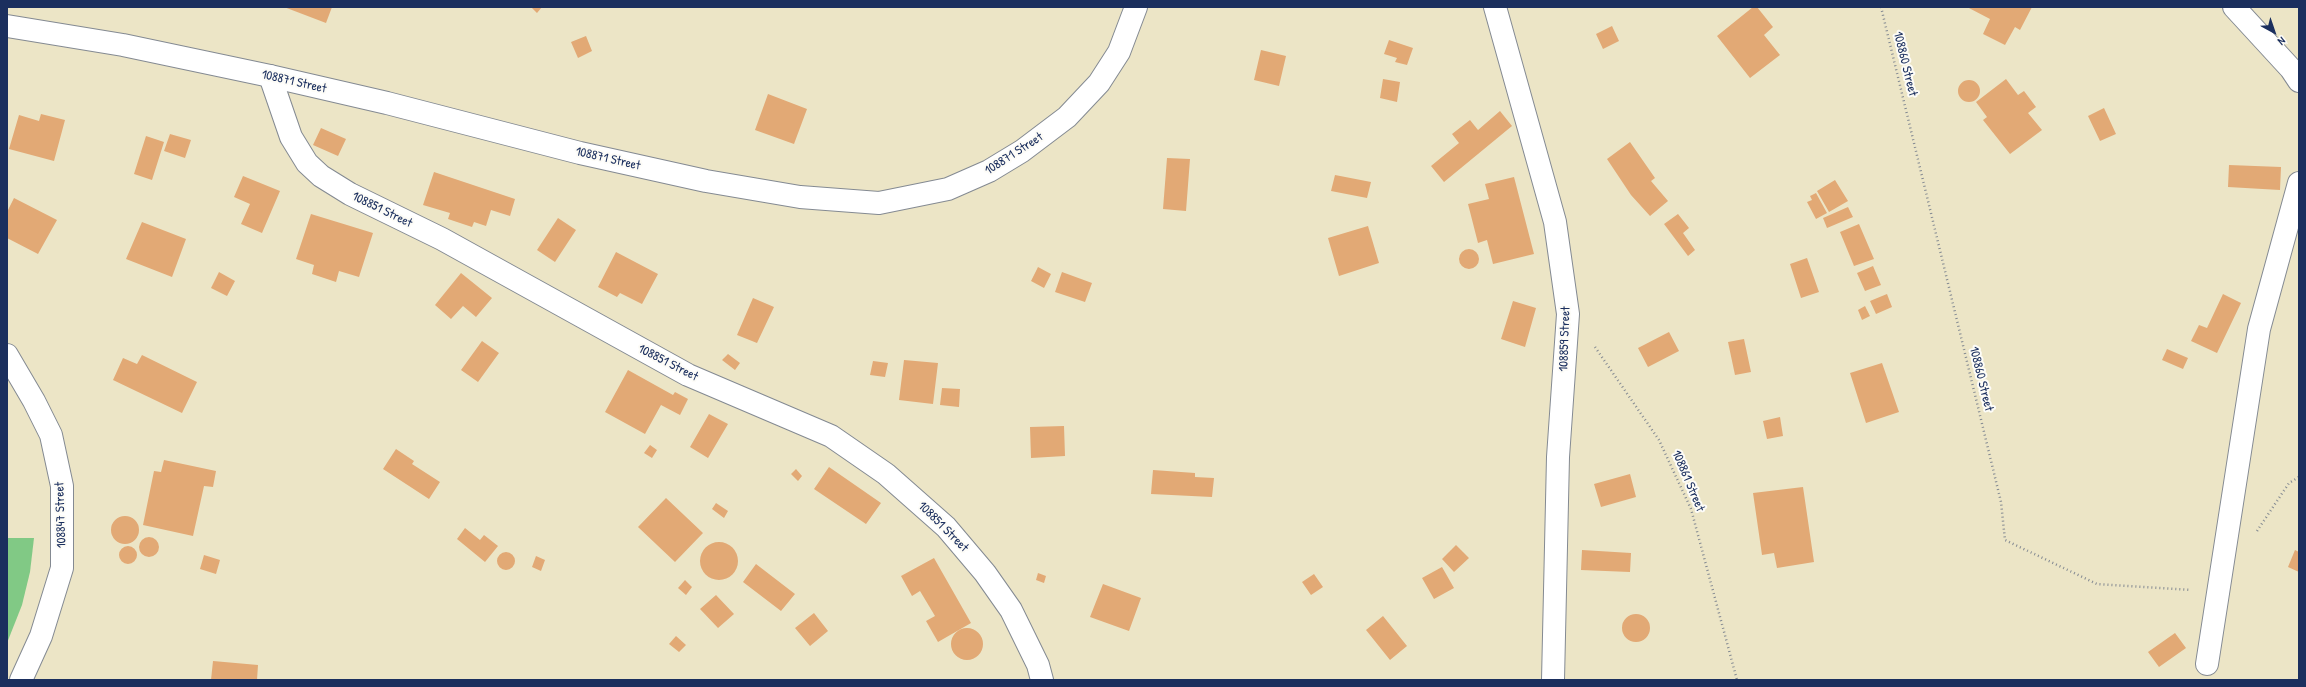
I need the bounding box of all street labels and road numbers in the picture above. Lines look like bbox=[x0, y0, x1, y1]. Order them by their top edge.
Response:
street label: 108860 Street bbox=[1889, 30, 1921, 98]
street label: 108871 Street bbox=[260, 67, 328, 97]
street label: 108871 Street bbox=[982, 129, 1046, 179]
street label: 108871 Street bbox=[574, 144, 642, 174]
street label: 108851 Street bbox=[349, 189, 415, 231]
street label: 108859 Street bbox=[1556, 306, 1574, 372]
street label: 108851 Street bbox=[635, 341, 701, 385]
street label: 108860 Street bbox=[1965, 345, 1997, 413]
street label: 108861 Street bbox=[1668, 448, 1708, 514]
street label: 108847 Street bbox=[52, 482, 70, 548]
street label: 108851 Street bbox=[914, 498, 972, 556]

